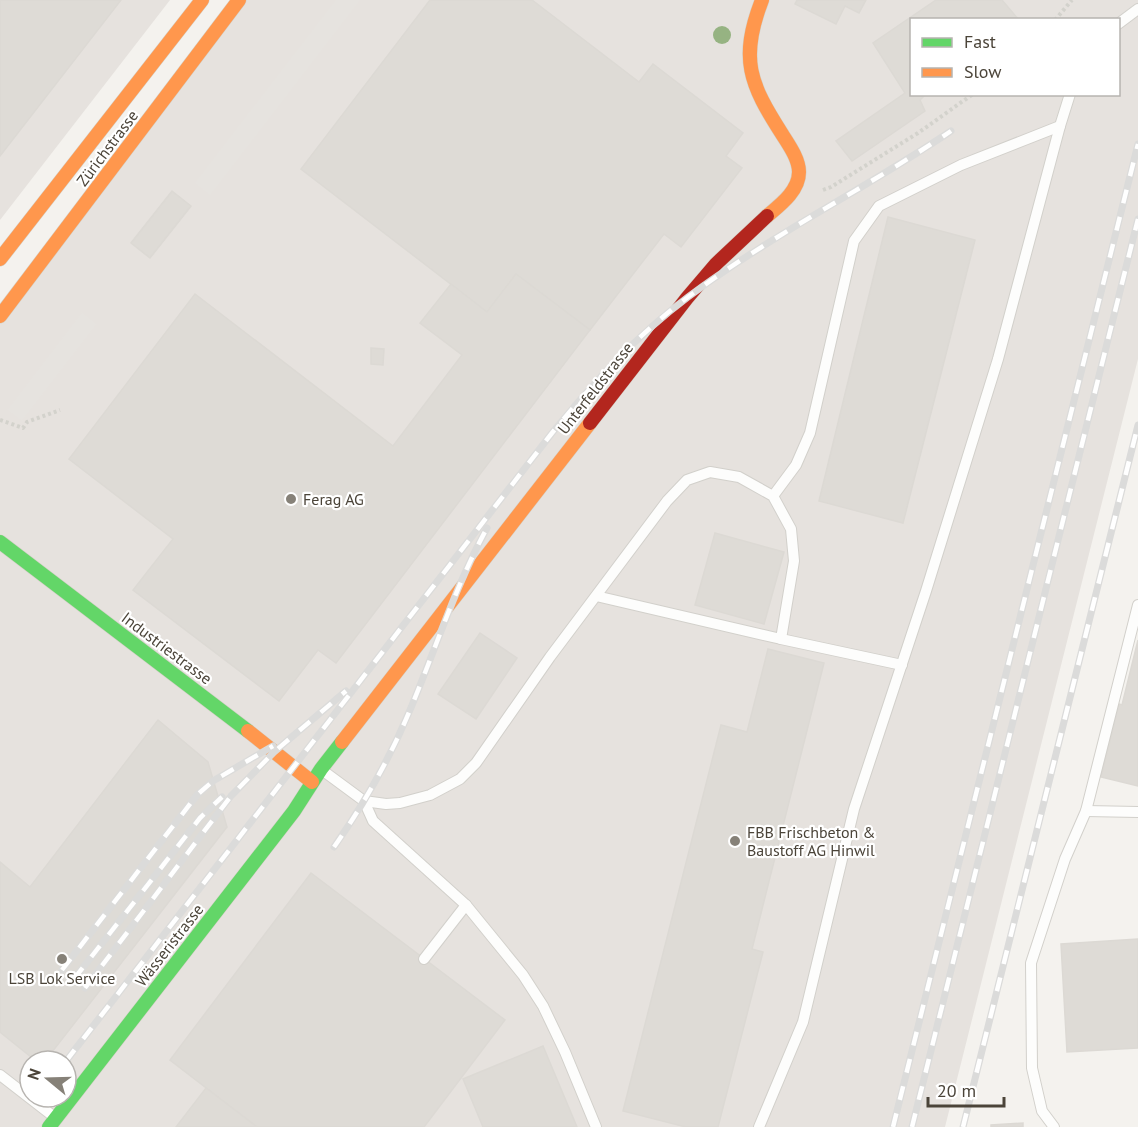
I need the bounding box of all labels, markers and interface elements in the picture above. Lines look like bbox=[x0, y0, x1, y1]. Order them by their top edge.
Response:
legend bbox=[910, 18, 1120, 96]
text: Fast bbox=[964, 30, 996, 53]
text: Slow bbox=[964, 60, 1002, 83]
street label: Zürichstrasse bbox=[72, 106, 142, 190]
street label: Unterfeldstrasse bbox=[553, 338, 637, 438]
place label: Ferag AG bbox=[303, 489, 364, 509]
marker: Ferag AG bbox=[284, 492, 298, 506]
street label: Industriestrasse bbox=[118, 608, 216, 688]
place label: FBB Frischbeton & Baustoff AG Hinwil bbox=[747, 822, 876, 860]
marker: FBB Frischbeton & Baustoff AG Hinwil bbox=[728, 834, 742, 848]
street label: Wässeristrasse bbox=[131, 900, 207, 990]
marker: LSB Lok Service bbox=[55, 952, 69, 966]
place label: LSB Lok Service bbox=[9, 968, 115, 988]
north arrow bbox=[18, 1049, 78, 1109]
text: N bbox=[23, 1066, 45, 1082]
scale bar bbox=[928, 1070, 1004, 1108]
text: 20 m bbox=[937, 1079, 976, 1102]

